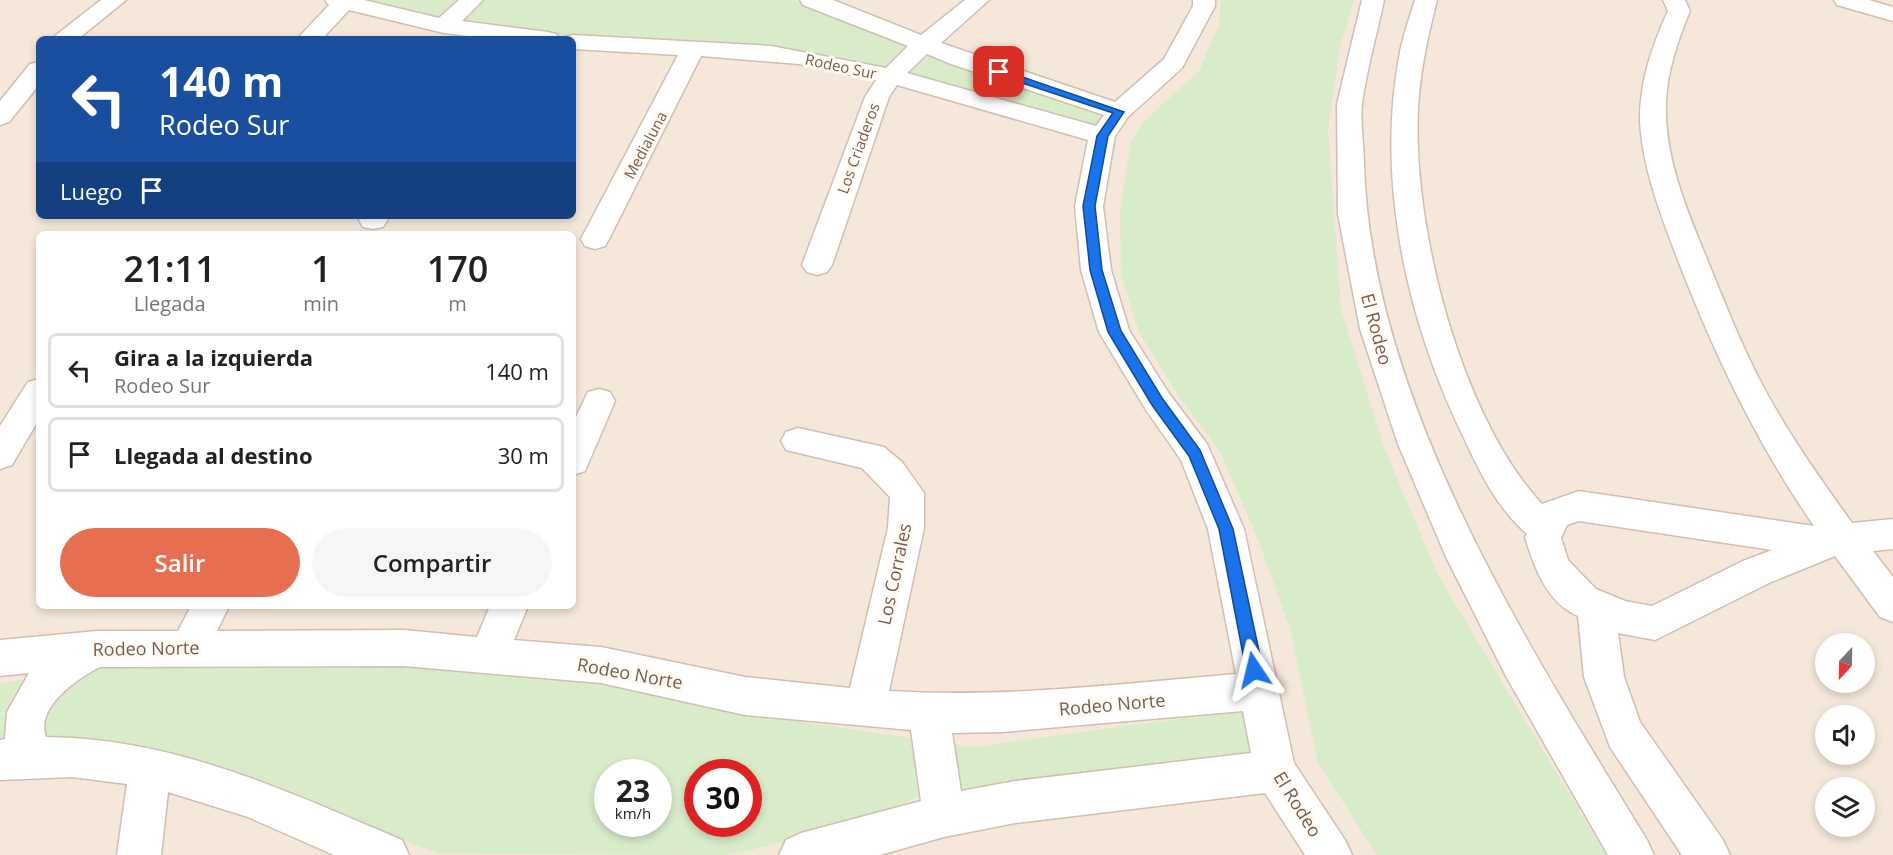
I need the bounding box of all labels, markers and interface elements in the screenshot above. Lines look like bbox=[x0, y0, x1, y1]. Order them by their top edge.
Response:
pin bbox=[973, 46, 1024, 97]
street label: Rodeo Sur bbox=[804, 49, 878, 83]
text: 140 m bbox=[159, 52, 283, 109]
icon: arrive bbox=[982, 55, 1015, 88]
icon: left bbox=[60, 60, 138, 138]
street label: Los Criaderos bbox=[832, 100, 884, 196]
text: Rodeo Sur bbox=[159, 106, 289, 143]
street label: Medialuna bbox=[619, 108, 671, 182]
icon: arrive bbox=[135, 174, 168, 207]
text: Luego bbox=[60, 176, 123, 206]
text: 21:11 bbox=[124, 244, 216, 293]
text: 1 bbox=[311, 244, 332, 293]
text: 170 bbox=[427, 244, 488, 293]
text: Llegada bbox=[134, 290, 206, 317]
text: min bbox=[303, 290, 339, 317]
text: m bbox=[448, 290, 467, 317]
street label: El Rodeo bbox=[1356, 291, 1398, 367]
text: Gira a la izquierda bbox=[114, 342, 313, 372]
icon: left bbox=[63, 354, 96, 387]
text: 140 m bbox=[485, 356, 549, 386]
text: Rodeo Sur bbox=[114, 372, 210, 399]
icon: arrive bbox=[63, 438, 96, 471]
text: Llegada al destino bbox=[114, 440, 313, 470]
text: 30 m bbox=[498, 440, 549, 470]
street label: Los Corrales bbox=[871, 521, 917, 627]
button: Salir bbox=[60, 528, 300, 597]
button: Compartir bbox=[312, 528, 552, 597]
north arrow bbox=[1815, 633, 1875, 693]
map controls bbox=[1815, 633, 1875, 837]
street label: Rodeo Norte bbox=[92, 635, 200, 661]
position arrow bbox=[1222, 638, 1286, 702]
street label: Rodeo Norte bbox=[575, 652, 685, 694]
street label: Rodeo Norte bbox=[1058, 687, 1166, 721]
button: sound bbox=[1815, 705, 1875, 765]
speed limit sign: 30 bbox=[684, 759, 762, 837]
street label: El Rodeo bbox=[1268, 767, 1328, 841]
text: 23 bbox=[616, 770, 650, 811]
button: layers bbox=[1815, 777, 1875, 837]
text: km/h bbox=[615, 803, 651, 823]

